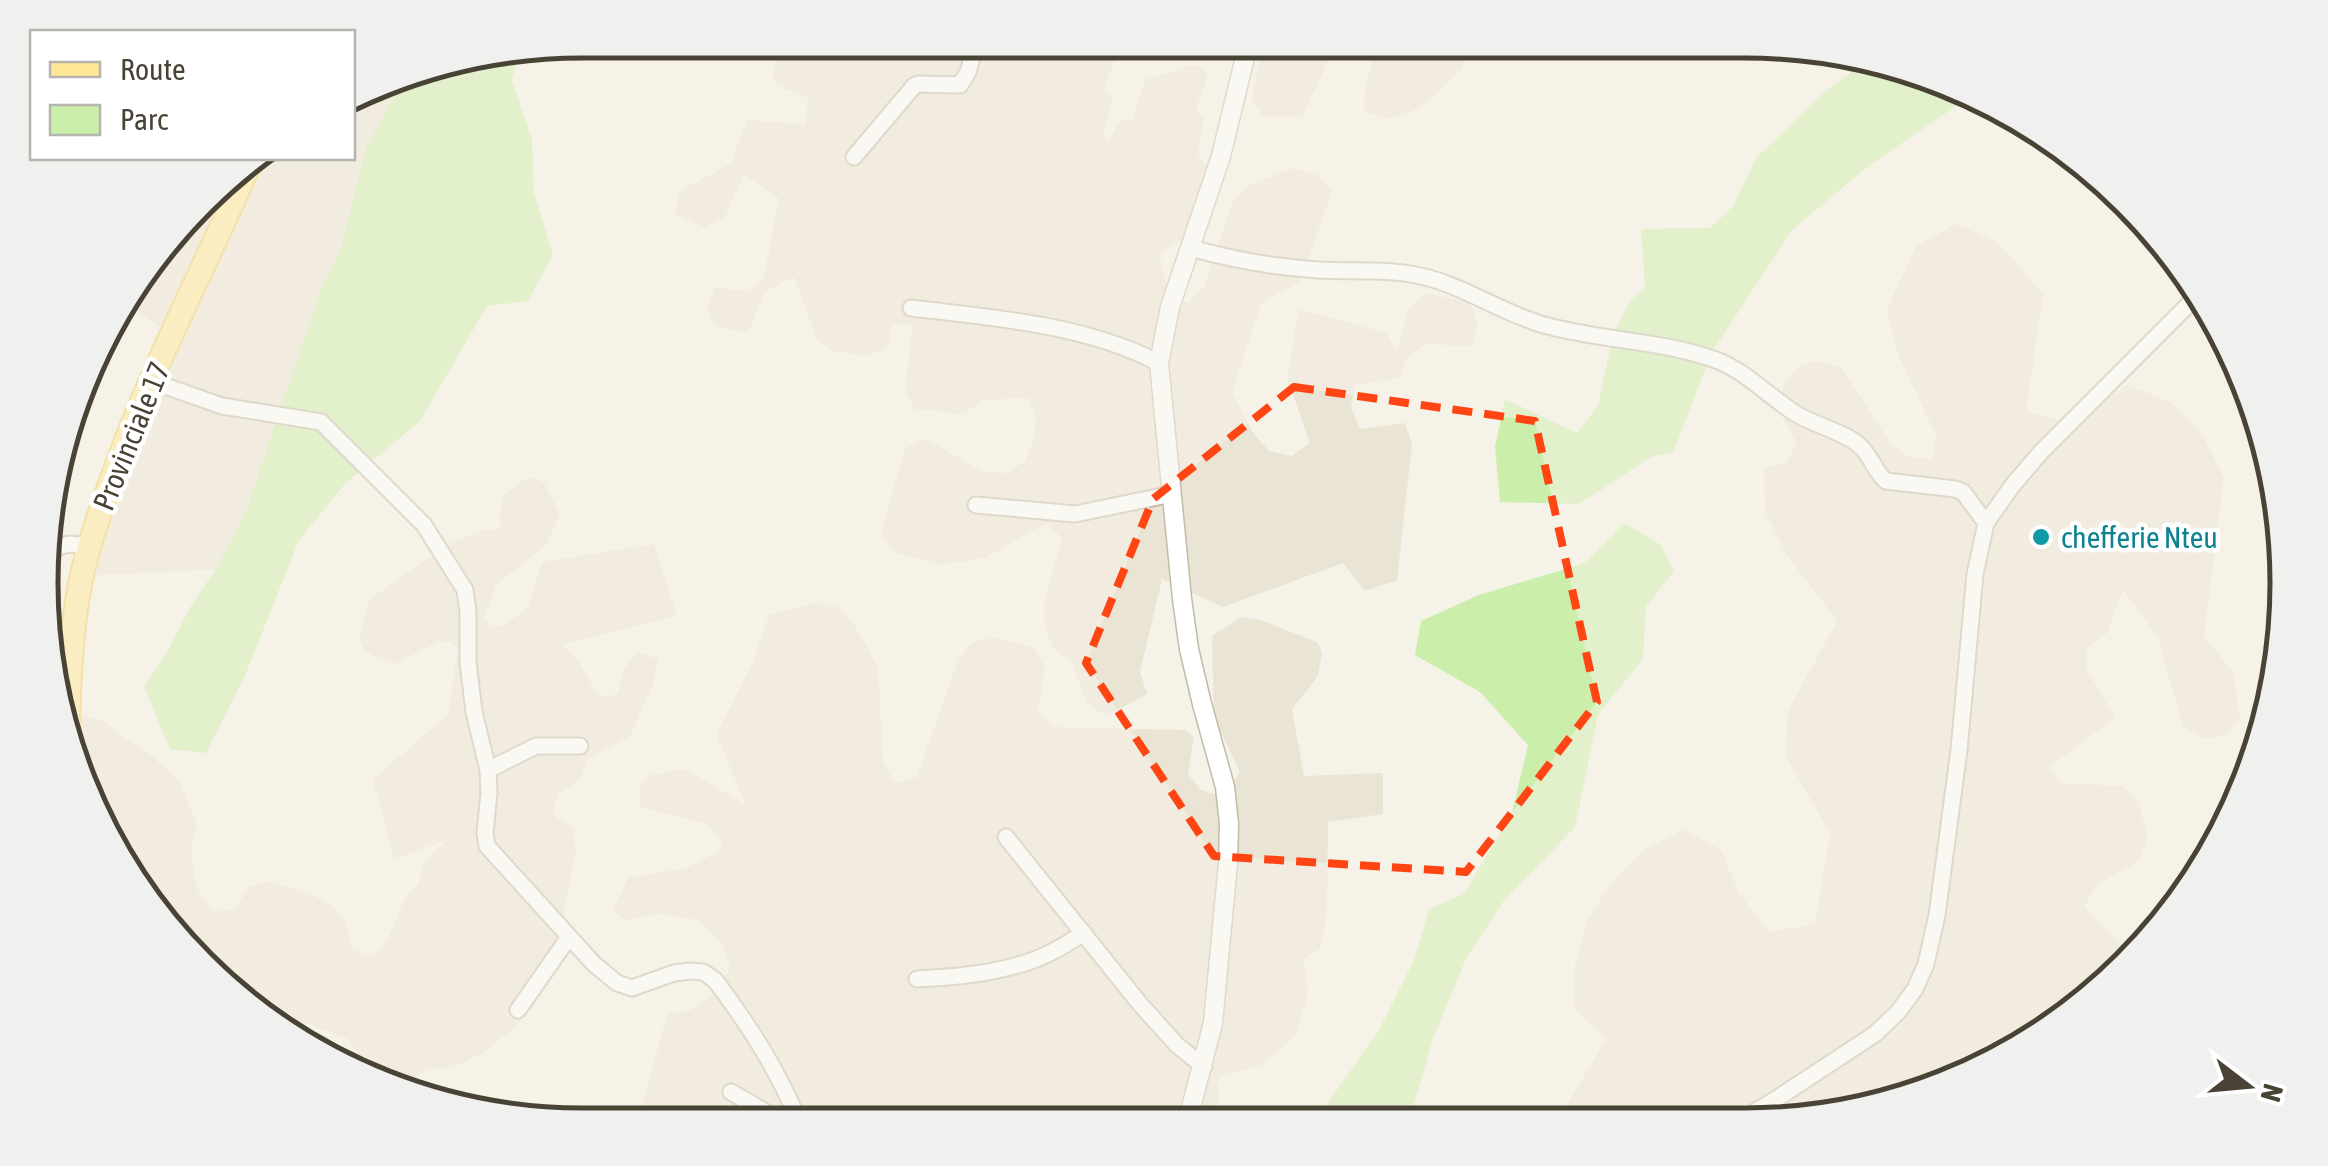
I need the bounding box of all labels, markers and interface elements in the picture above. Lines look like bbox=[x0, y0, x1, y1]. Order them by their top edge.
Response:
legend bbox=[30, 30, 355, 160]
text: Route bbox=[120, 52, 186, 86]
text: Parc bbox=[120, 102, 169, 136]
street label: Provinciale 17 bbox=[86, 357, 176, 515]
place label: chefferie Nteu bbox=[2061, 520, 2218, 554]
marker: chefferie Nteu bbox=[2030, 526, 2052, 548]
north arrow bbox=[2198, 1036, 2298, 1136]
text: N bbox=[2254, 1081, 2290, 1105]

